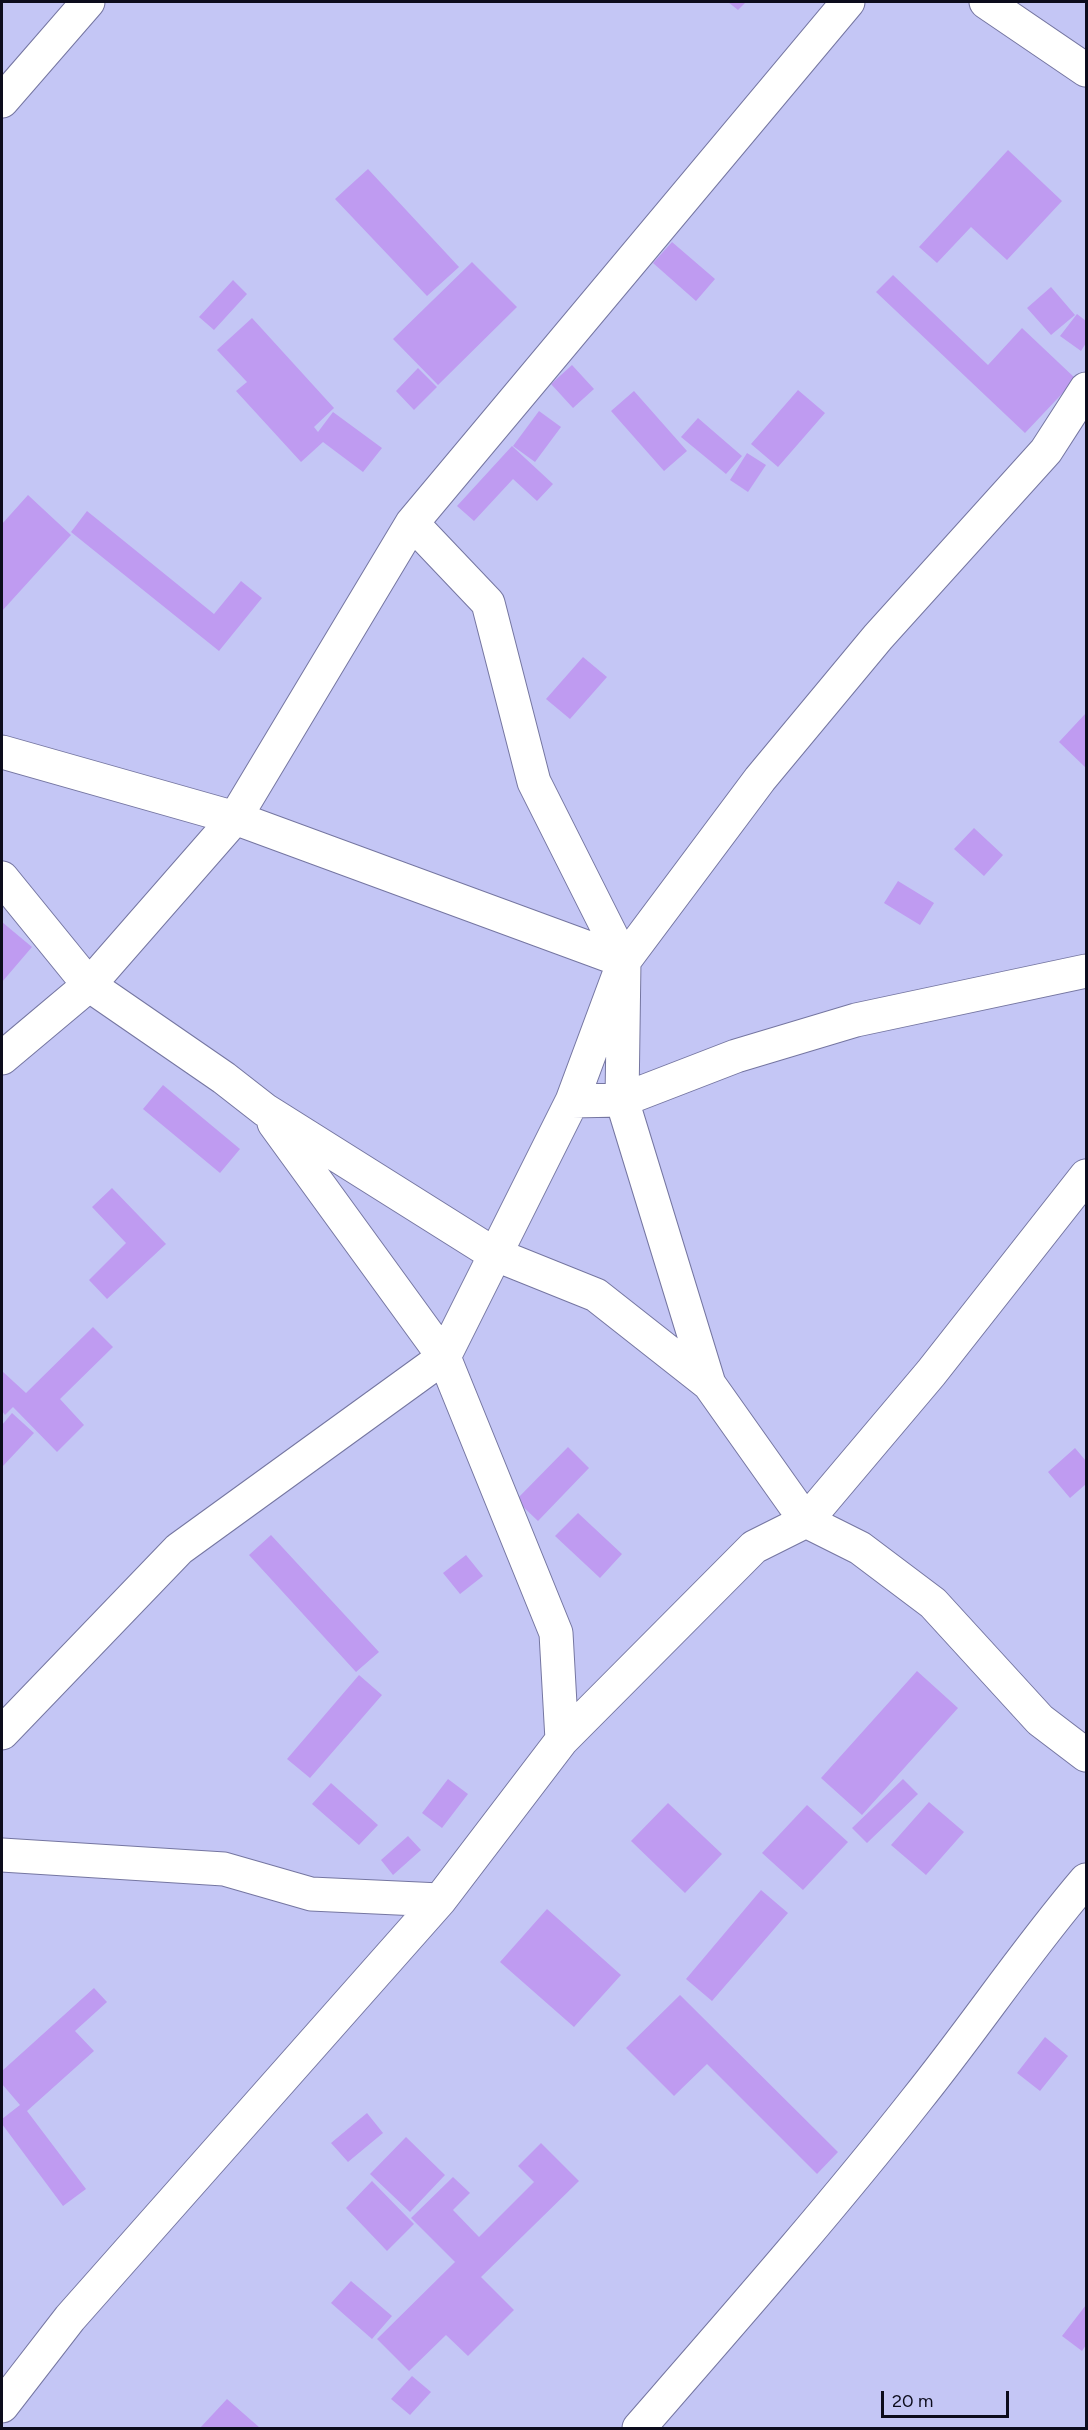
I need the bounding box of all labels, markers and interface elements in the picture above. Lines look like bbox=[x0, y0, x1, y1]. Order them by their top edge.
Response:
scale bar bbox=[884, 2379, 1012, 2417]
text: 20 m bbox=[892, 2390, 933, 2412]

